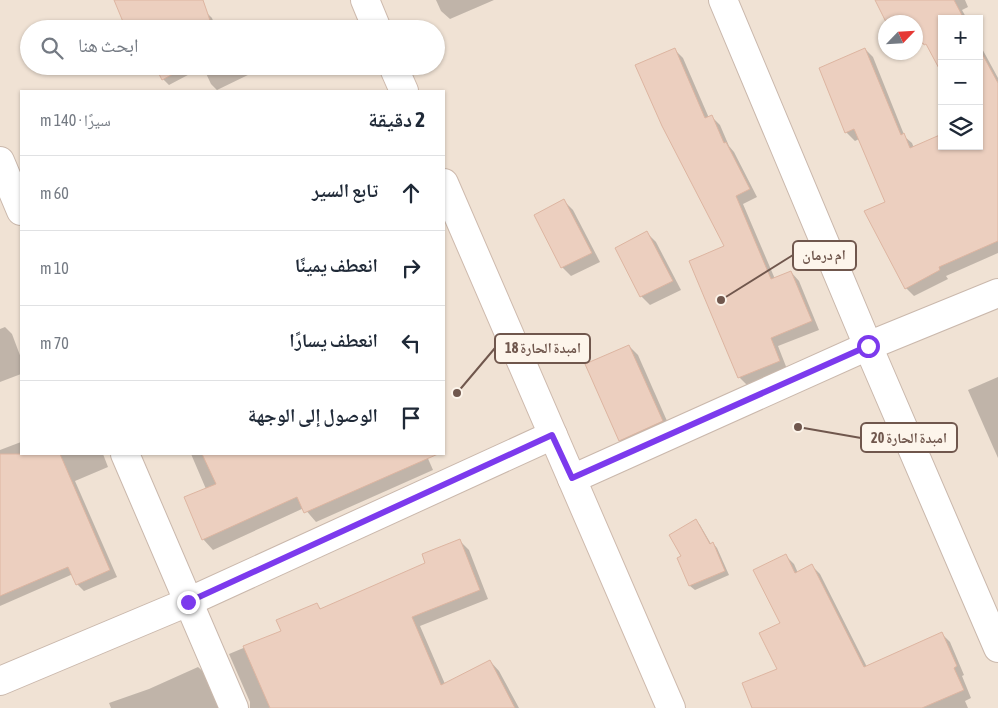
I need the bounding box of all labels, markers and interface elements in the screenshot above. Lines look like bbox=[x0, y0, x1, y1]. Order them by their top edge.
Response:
north arrow bbox=[878, 15, 923, 60]
map controls bbox=[938, 15, 983, 150]
button: + bbox=[938, 15, 983, 60]
search box bbox=[20, 20, 445, 75]
icon: search bbox=[38, 34, 66, 62]
text: ابحث هنا bbox=[78, 34, 139, 56]
button: − bbox=[938, 60, 983, 105]
button: layers bbox=[938, 105, 983, 150]
text: 2 دقيقة bbox=[368, 107, 425, 131]
text: سيرًا · 140 m bbox=[40, 111, 111, 129]
text: تابع السير bbox=[312, 179, 378, 201]
icon: ahead bbox=[397, 179, 425, 207]
text: 60 m bbox=[40, 184, 69, 202]
callout: ام درمان bbox=[793, 241, 856, 270]
text: ام درمان bbox=[802, 247, 846, 265]
text: انعطف يمينًا bbox=[295, 254, 378, 276]
icon: right bbox=[397, 254, 425, 282]
text: 10 m bbox=[40, 259, 69, 277]
text: انعطف يسارًا bbox=[289, 329, 378, 351]
icon: left bbox=[397, 329, 425, 357]
text: 70 m bbox=[40, 334, 69, 352]
callout: امبدة الحارة 18 bbox=[495, 334, 590, 363]
route start bbox=[857, 335, 880, 358]
text: امبدة الحارة 18 bbox=[505, 340, 581, 357]
text: الوصول إلى الوجهة bbox=[248, 404, 378, 426]
icon: arrive bbox=[397, 404, 425, 432]
callout: امبدة الحارة 20 bbox=[861, 423, 957, 452]
text: امبدة الحارة 20 bbox=[871, 430, 947, 447]
route end bbox=[177, 591, 200, 614]

